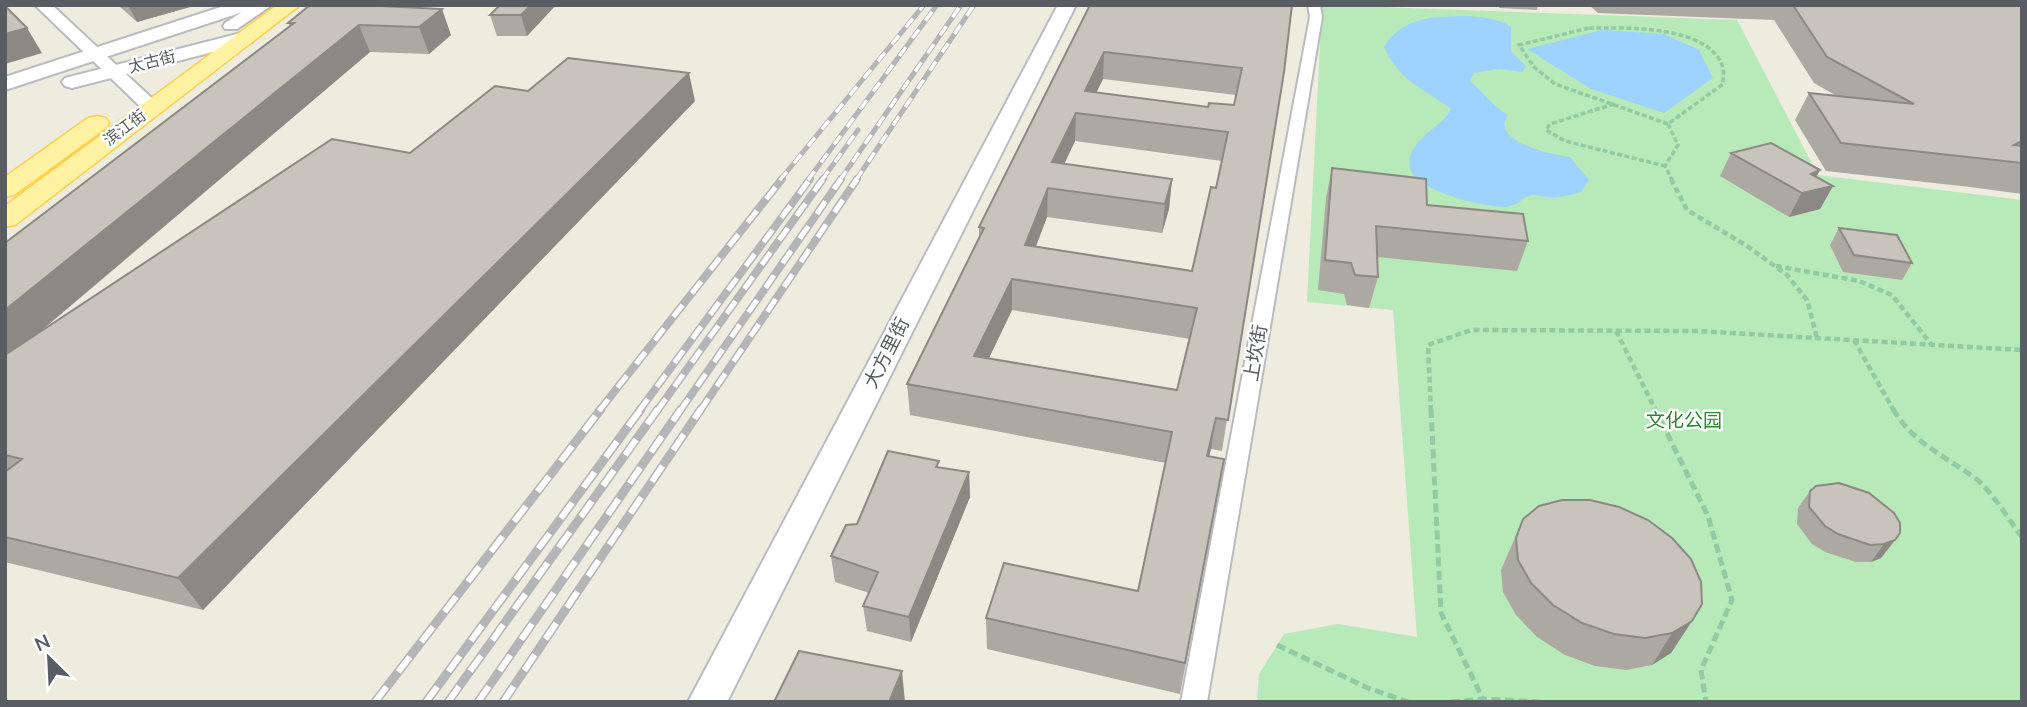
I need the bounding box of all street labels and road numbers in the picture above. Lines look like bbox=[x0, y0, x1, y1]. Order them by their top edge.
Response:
street label: 太古街 bbox=[126, 46, 178, 78]
street label: 滨江街 bbox=[99, 105, 151, 151]
street label: 大方里街 bbox=[858, 313, 916, 393]
street label: 上坎街 bbox=[1238, 323, 1274, 383]

